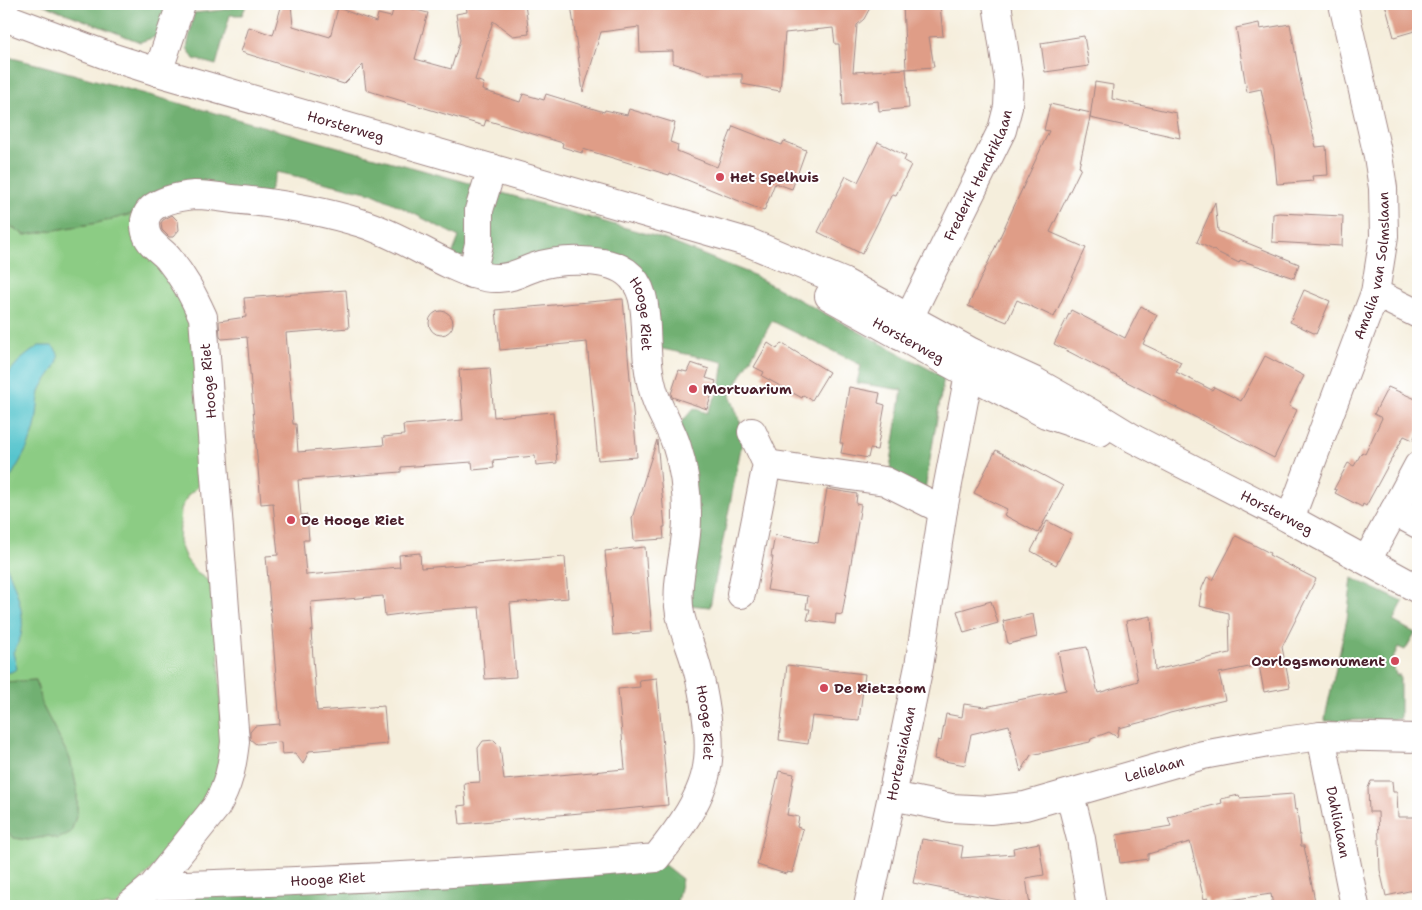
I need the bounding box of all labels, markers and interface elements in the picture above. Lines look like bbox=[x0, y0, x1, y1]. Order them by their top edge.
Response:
street label: Horsterweg bbox=[305, 107, 386, 146]
street label: Frederik Hendriklaan bbox=[940, 107, 1016, 244]
place label: Het Spelhuis bbox=[730, 168, 819, 186]
marker: Het Spelhuis bbox=[714, 171, 726, 183]
street label: Amalia van Solmslaan bbox=[1349, 191, 1393, 342]
street label: Hooge Riet bbox=[625, 273, 656, 351]
street label: Horsterweg bbox=[869, 313, 948, 367]
street label: Hooge Riet bbox=[196, 343, 220, 419]
place label: Mortuarium bbox=[703, 380, 792, 398]
marker: Mortuarium bbox=[687, 383, 699, 395]
street label: Horsterweg bbox=[1237, 486, 1316, 539]
place label: De Hooge Riet bbox=[301, 511, 404, 529]
marker: De Hooge Riet bbox=[285, 514, 297, 526]
place label: Oorlogsmonument bbox=[1251, 652, 1385, 670]
marker: Oorlogsmonument bbox=[1389, 655, 1401, 667]
place label: De Rietzoom bbox=[834, 679, 926, 697]
marker: De Rietzoom bbox=[818, 682, 830, 694]
street label: Hooge Riet bbox=[692, 683, 718, 761]
street label: Hortensialaan bbox=[882, 704, 919, 802]
street label: Lelielaan bbox=[1122, 752, 1187, 786]
street label: Dahlialaan bbox=[1322, 785, 1354, 860]
street label: Hooge Riet bbox=[290, 868, 366, 890]

